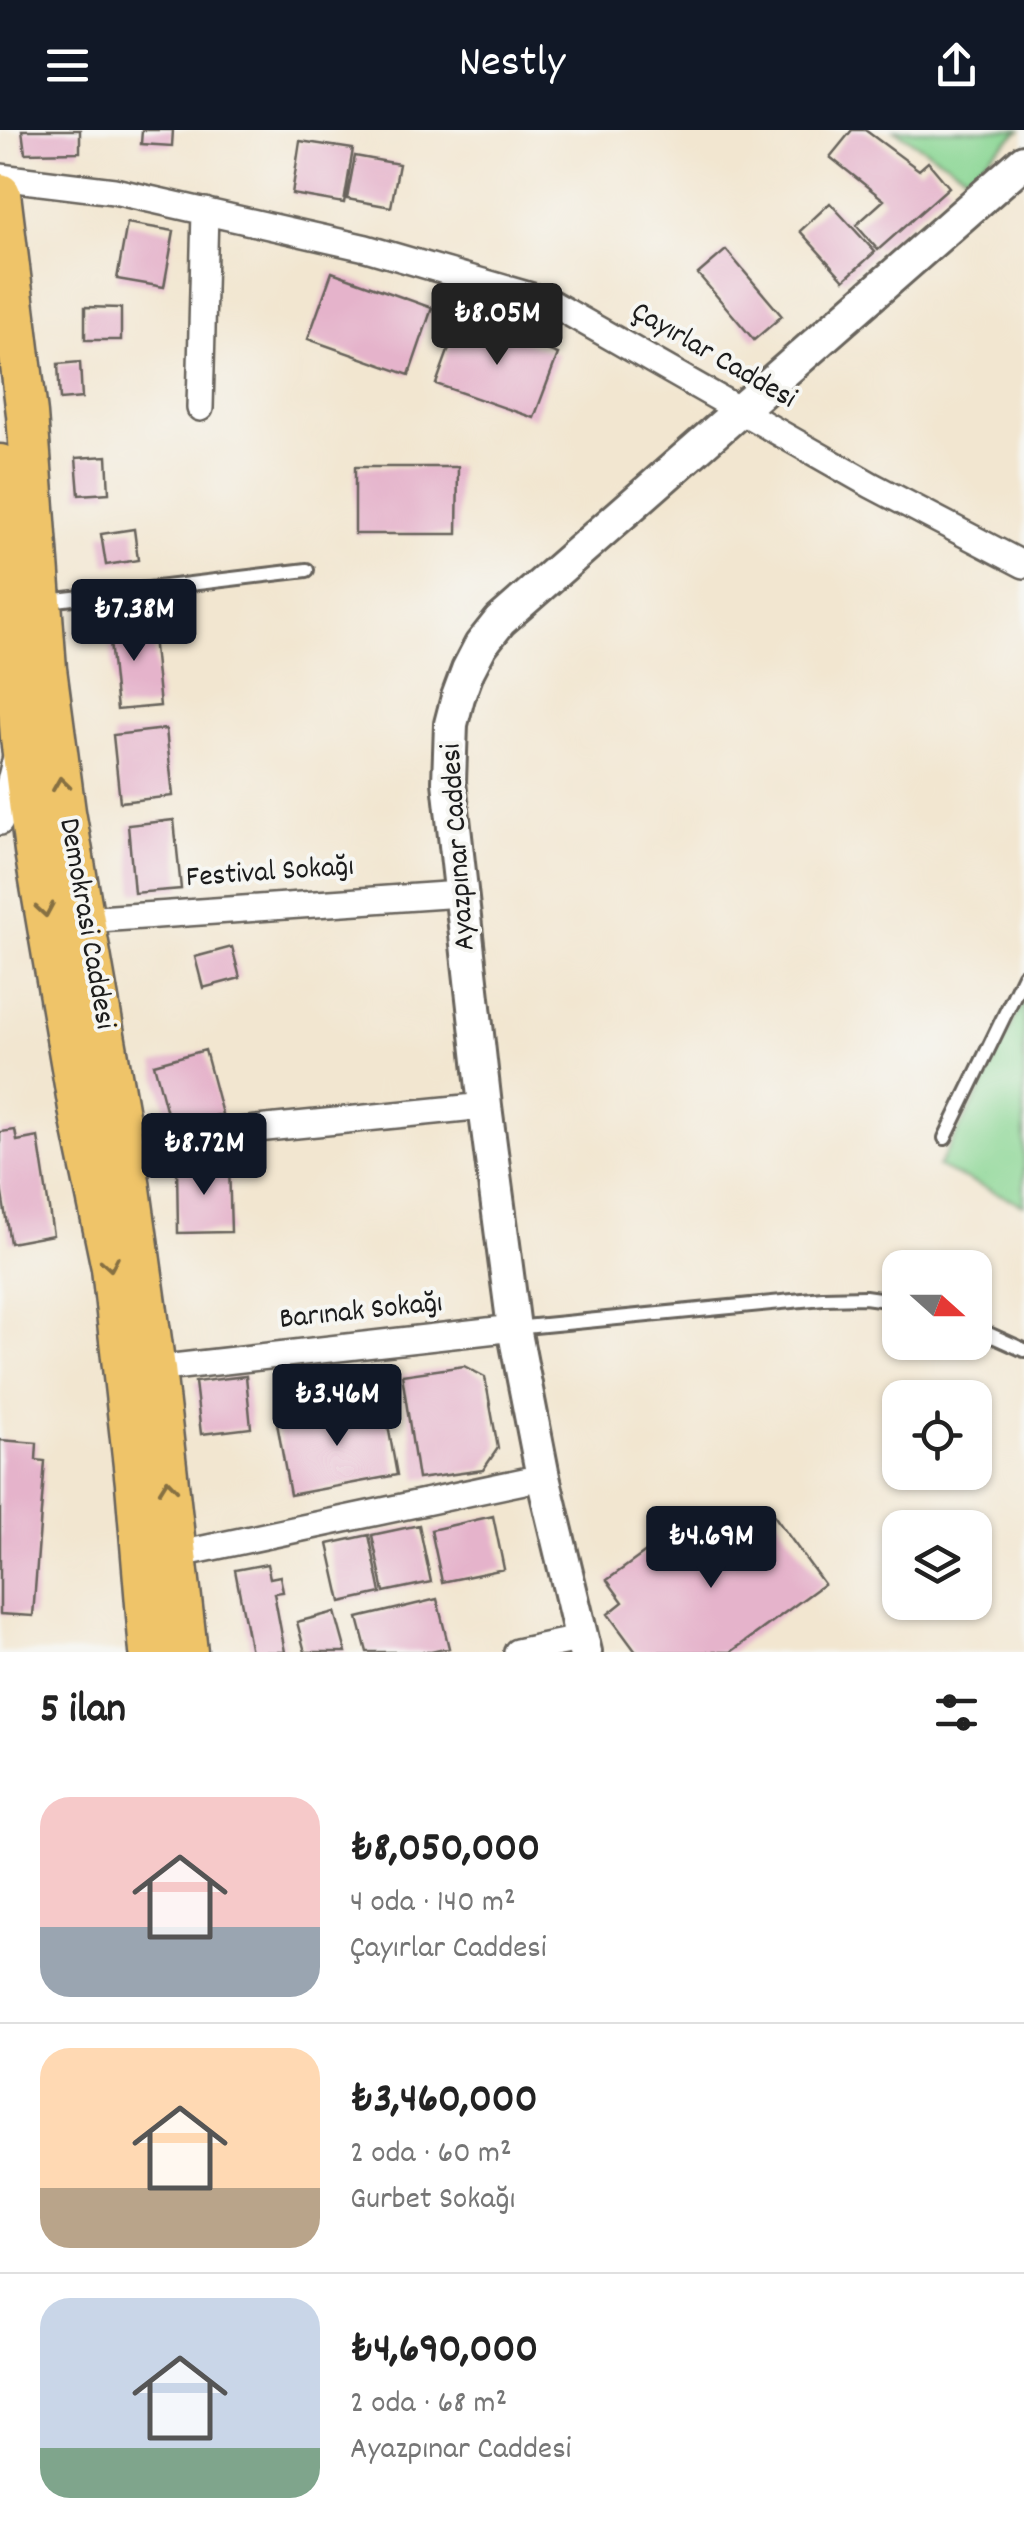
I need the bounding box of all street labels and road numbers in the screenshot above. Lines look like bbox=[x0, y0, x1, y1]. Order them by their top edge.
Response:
street label: Çayırlar Caddesi bbox=[622, 292, 804, 422]
street label: Ayazpınar Caddesi bbox=[431, 742, 489, 952]
street label: Demokrasi Caddesi bbox=[45, 815, 125, 1033]
street label: Festival Sokağı bbox=[185, 847, 355, 901]
street label: Barınak Sokağı bbox=[277, 1283, 445, 1343]

